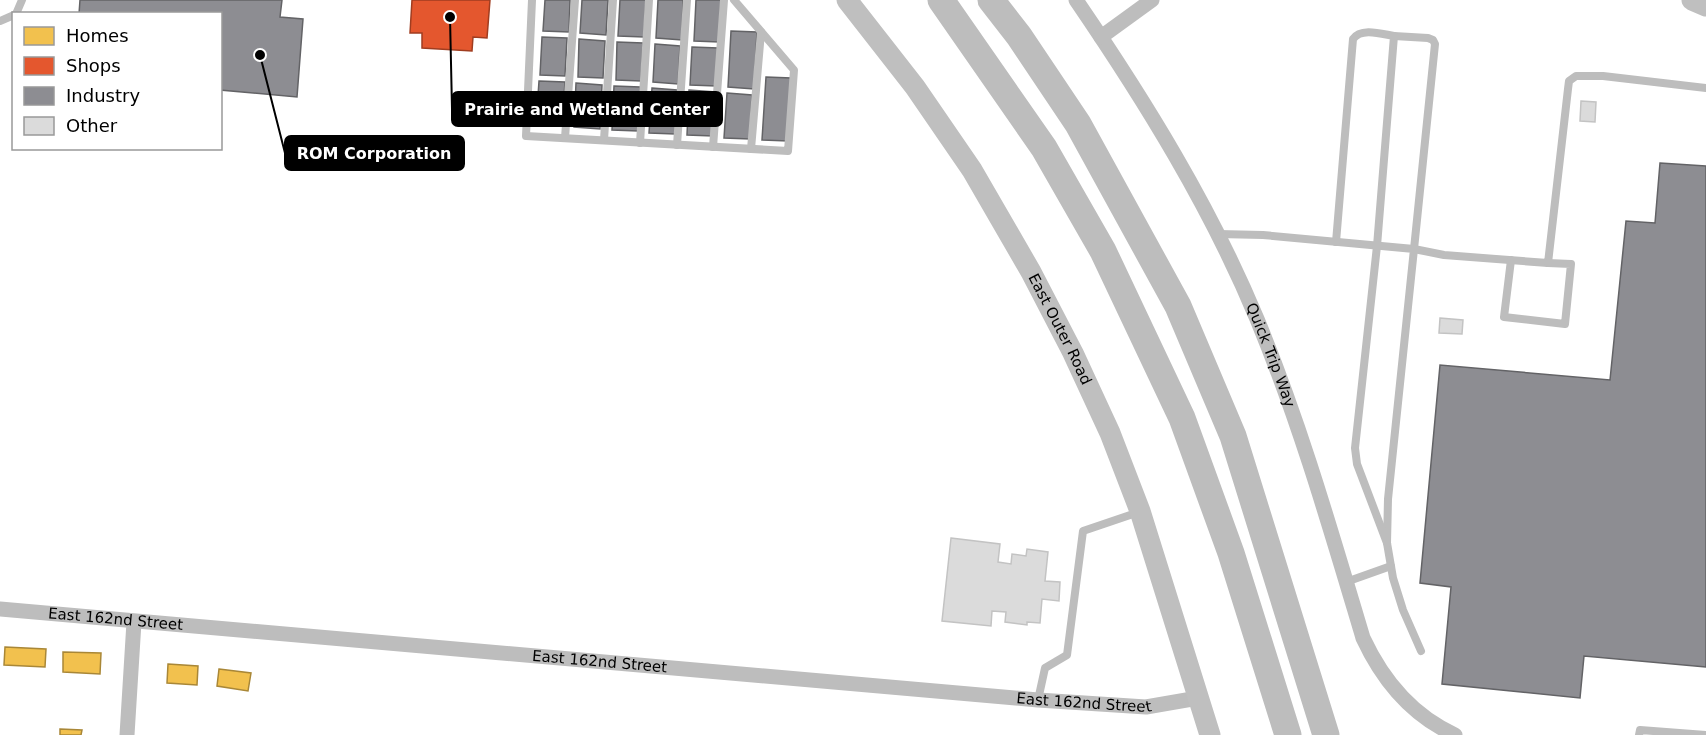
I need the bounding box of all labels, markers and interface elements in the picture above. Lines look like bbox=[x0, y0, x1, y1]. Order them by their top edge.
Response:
legend bbox=[12, 12, 222, 150]
text: Homes bbox=[66, 25, 129, 46]
text: Shops bbox=[66, 55, 121, 76]
text: Industry bbox=[66, 85, 140, 106]
callout: Prairie and Wetland Center bbox=[452, 92, 722, 126]
text: Prairie and Wetland Center bbox=[464, 100, 710, 119]
text: Other bbox=[66, 115, 118, 136]
callout: ROM Corporation bbox=[285, 136, 464, 170]
text: ROM Corporation bbox=[297, 144, 451, 163]
street label: East Outer Road bbox=[1024, 270, 1095, 388]
street label: Quick Trip Way bbox=[1242, 300, 1299, 410]
street label: East 162nd Street bbox=[47, 604, 184, 634]
street label: East 162nd Street bbox=[532, 647, 668, 676]
street label: East 162nd Street bbox=[1016, 689, 1153, 716]

